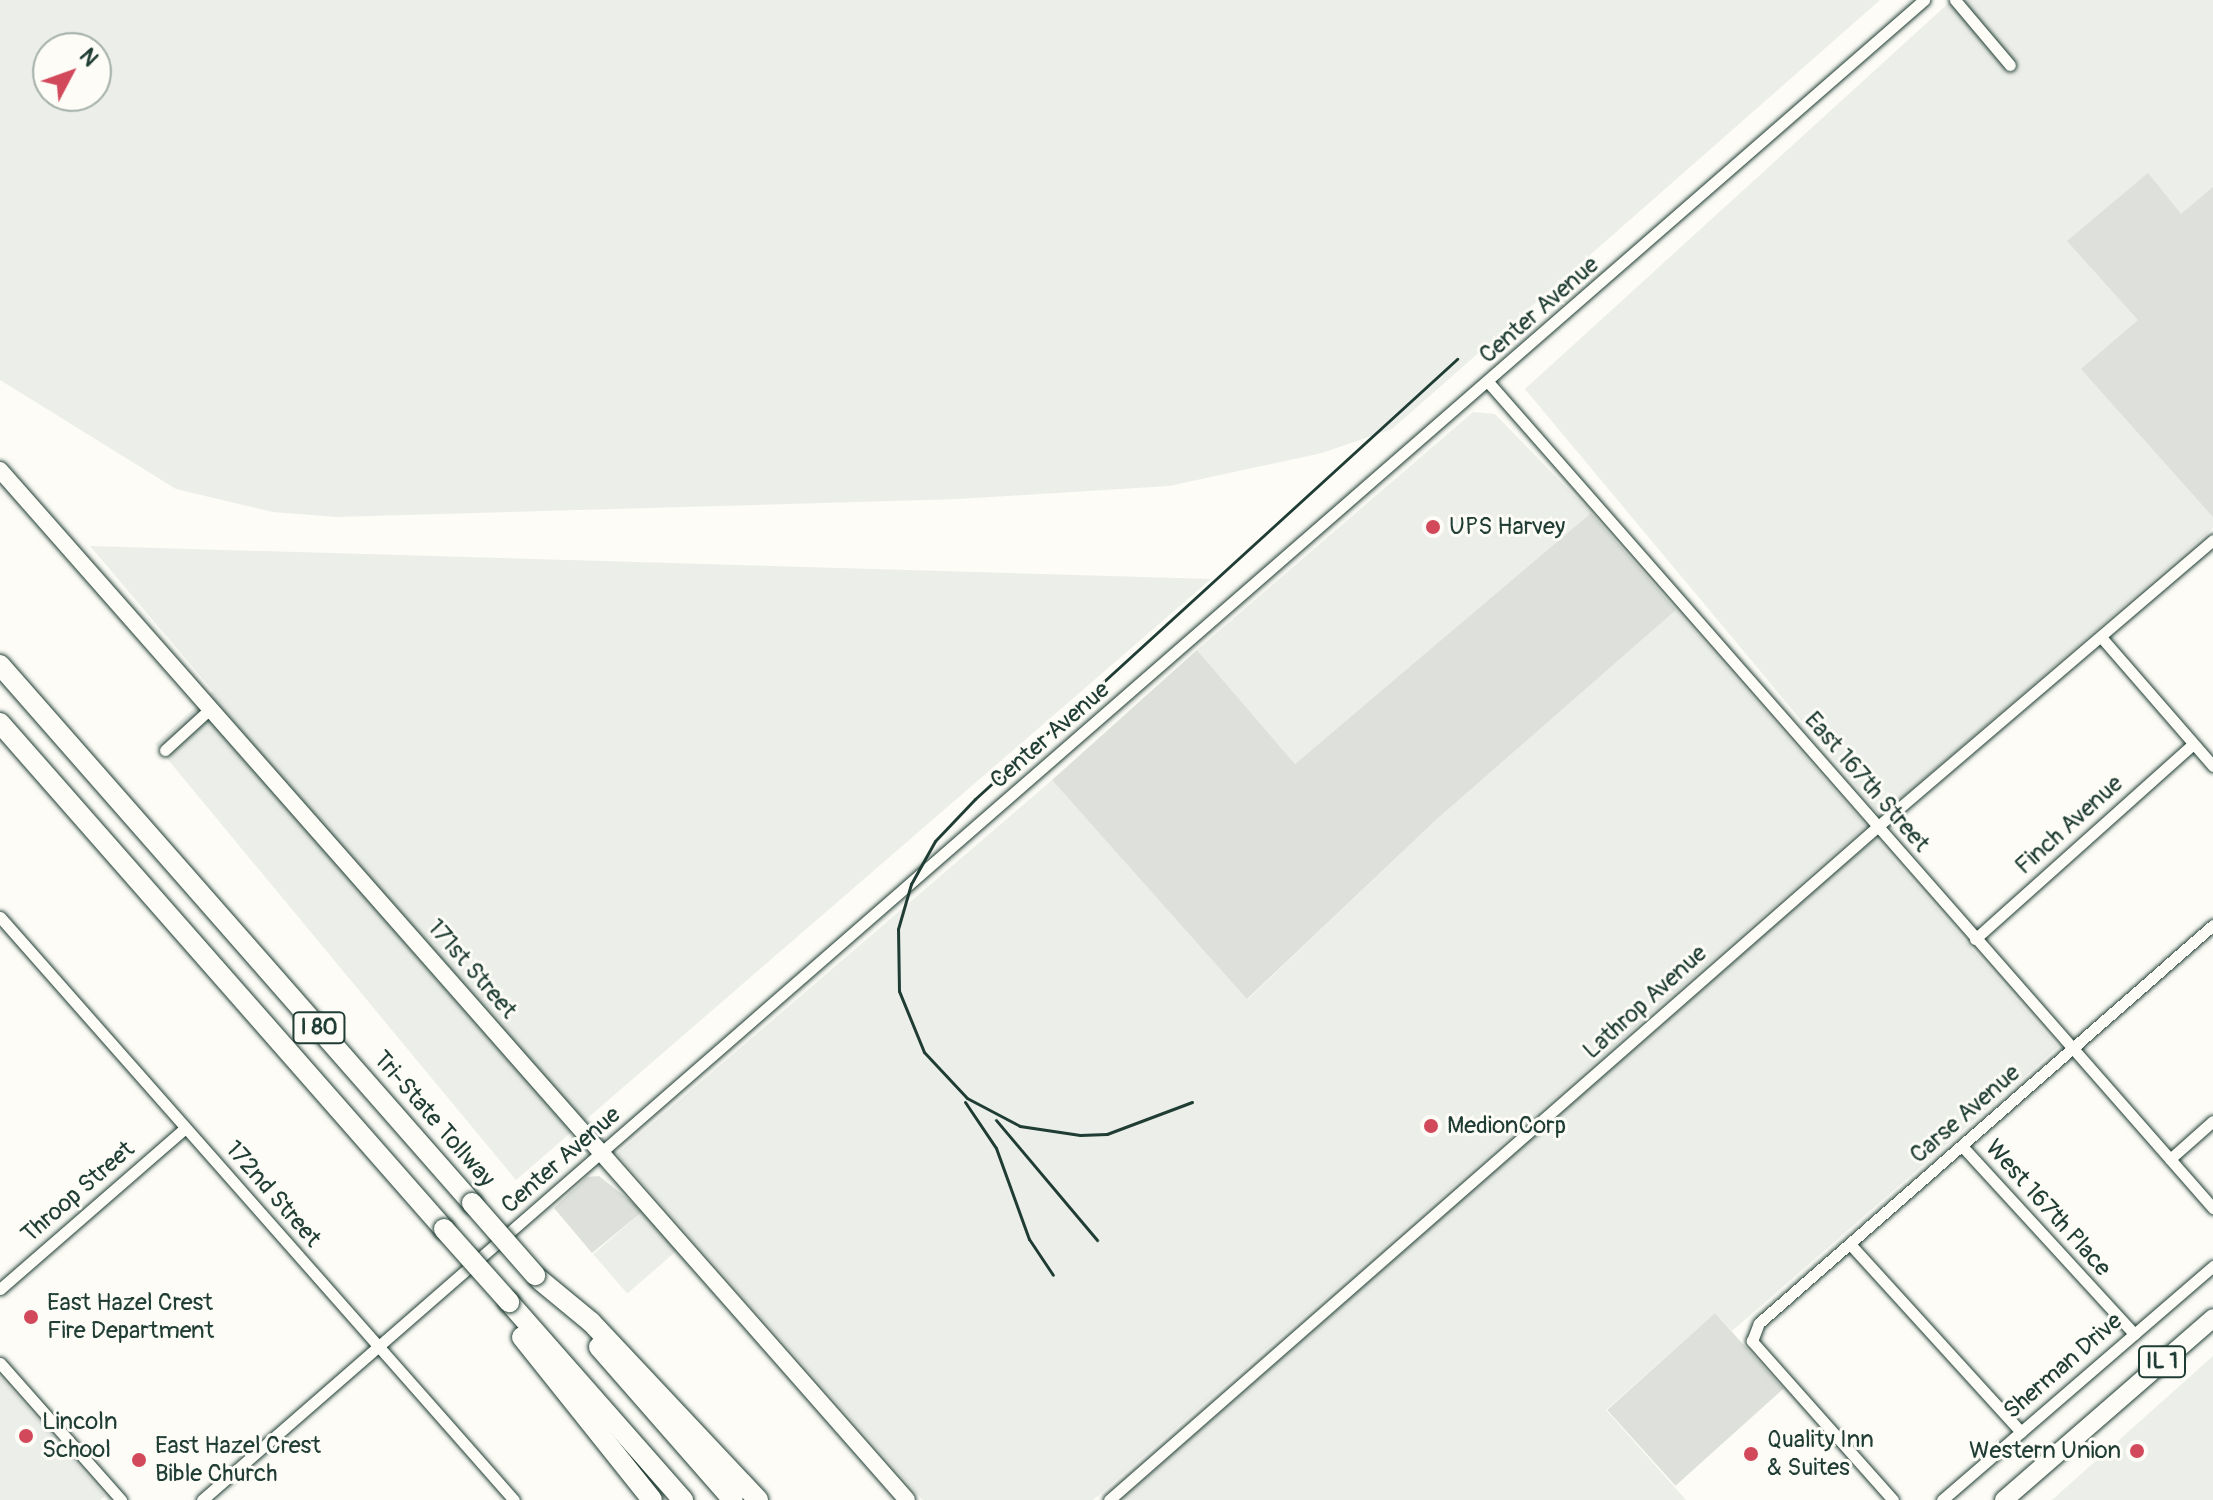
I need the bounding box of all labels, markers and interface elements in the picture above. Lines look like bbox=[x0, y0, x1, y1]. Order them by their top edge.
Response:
north arrow bbox=[32, 32, 112, 112]
text: N bbox=[73, 43, 104, 72]
street label: Center Avenue bbox=[1473, 250, 1605, 370]
place label: UPS Harvey bbox=[1449, 513, 1565, 541]
marker: UPS Harvey bbox=[1424, 518, 1442, 536]
street label: Center Avenue bbox=[984, 675, 1116, 795]
street label: East 167th Street bbox=[1798, 706, 1936, 858]
street label: Finch Avenue bbox=[2009, 769, 2129, 881]
street label: 171st Street bbox=[421, 913, 523, 1025]
street label: Lathrop Avenue bbox=[1577, 939, 1713, 1065]
road number: I 80 bbox=[291, 1010, 347, 1046]
street label: Tri-State Tollway bbox=[367, 1045, 501, 1193]
street label: Carse Avenue bbox=[1904, 1058, 2026, 1170]
street label: Center Avenue bbox=[495, 1100, 627, 1220]
place label: MedionCorp bbox=[1447, 1112, 1566, 1140]
marker: MedionCorp bbox=[1422, 1117, 1440, 1135]
street label: West 167th Place bbox=[1979, 1134, 2117, 1282]
street label: Throop Street bbox=[16, 1135, 140, 1249]
street label: 172nd Street bbox=[219, 1135, 327, 1253]
place label: East Hazel Crest Fire Department bbox=[47, 1289, 214, 1345]
street label: Sherman Drive bbox=[1998, 1307, 2128, 1425]
marker: East Hazel Crest Fire Department bbox=[22, 1308, 40, 1326]
road number: IL 1 bbox=[2138, 1344, 2186, 1380]
place label: Lincoln School bbox=[42, 1408, 118, 1464]
place label: Quality Inn & Suites bbox=[1767, 1426, 1874, 1482]
marker: Lincoln School bbox=[17, 1427, 35, 1445]
place label: East Hazel Crest Bible Church bbox=[155, 1432, 321, 1488]
place label: Western Union bbox=[1969, 1437, 2121, 1465]
marker: Western Union bbox=[2128, 1442, 2146, 1460]
marker: Quality Inn & Suites bbox=[1742, 1445, 1760, 1463]
marker: East Hazel Crest Bible Church bbox=[130, 1451, 148, 1469]

